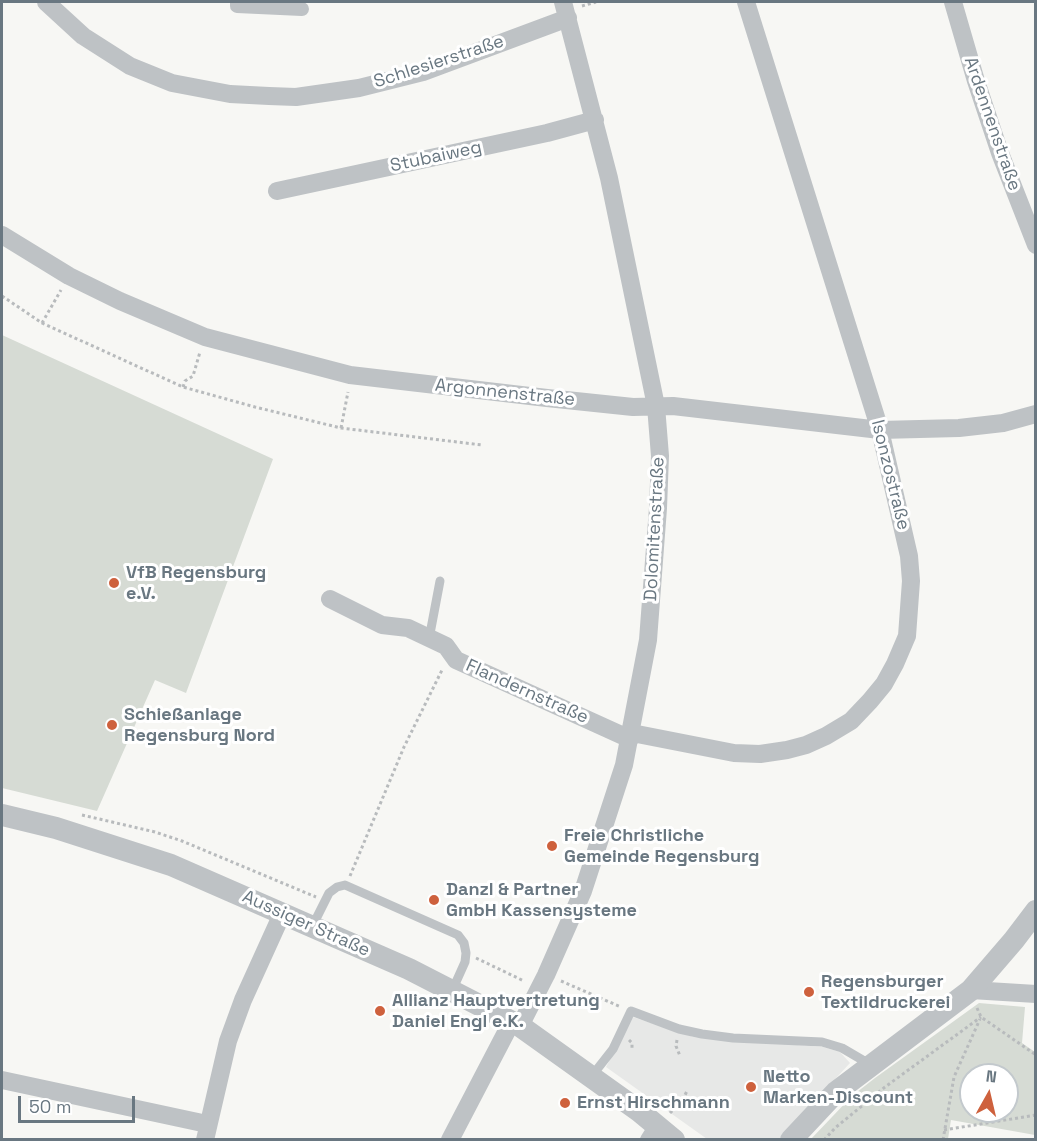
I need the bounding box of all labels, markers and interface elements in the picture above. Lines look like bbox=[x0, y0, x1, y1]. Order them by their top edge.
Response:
street label: Schlesierstraße bbox=[371, 31, 507, 93]
street label: Ardennenstraße bbox=[959, 54, 1025, 194]
street label: Stubaiweg bbox=[388, 137, 484, 177]
street label: Argonnenstraße bbox=[434, 375, 576, 411]
street label: Isonzostraße bbox=[866, 418, 914, 532]
street label: Dolomitenstraße bbox=[640, 456, 670, 602]
place label: VfB Regensburg e.V. bbox=[126, 562, 266, 604]
marker: VfB Regensburg e.V. bbox=[107, 576, 121, 590]
street label: Flandernstraße bbox=[462, 655, 592, 729]
place label: Schießanlage Regensburg Nord bbox=[124, 704, 275, 746]
marker: Schießanlage Regensburg Nord bbox=[105, 718, 119, 732]
place label: Freie Christliche Gemeinde Regensburg bbox=[564, 825, 759, 868]
marker: Freie Christliche Gemeinde Regensburg bbox=[545, 839, 559, 853]
place label: Danzl & Partner GmbH Kassensysteme bbox=[446, 879, 637, 922]
street label: Aussiger Straße bbox=[239, 886, 373, 962]
marker: Danzl & Partner GmbH Kassensysteme bbox=[427, 893, 441, 907]
place label: Regensburger Textildruckerei bbox=[821, 971, 950, 1014]
marker: Regensburger Textildruckerei bbox=[802, 985, 816, 999]
place label: Allianz Hauptvertretung Daniel Engl e.K. bbox=[392, 990, 600, 1032]
marker: Allianz Hauptvertretung Daniel Engl e.K. bbox=[373, 1004, 387, 1018]
north arrow bbox=[959, 1063, 1019, 1123]
place label: Netto Marken-Discount bbox=[763, 1066, 913, 1108]
text: N bbox=[985, 1066, 998, 1088]
marker: Netto Marken-Discount bbox=[744, 1080, 758, 1094]
scale bar bbox=[21, 1084, 138, 1122]
place label: Ernst Hirschmann bbox=[577, 1092, 730, 1114]
text: 50 m bbox=[29, 1095, 71, 1118]
marker: Ernst Hirschmann bbox=[558, 1096, 572, 1110]

